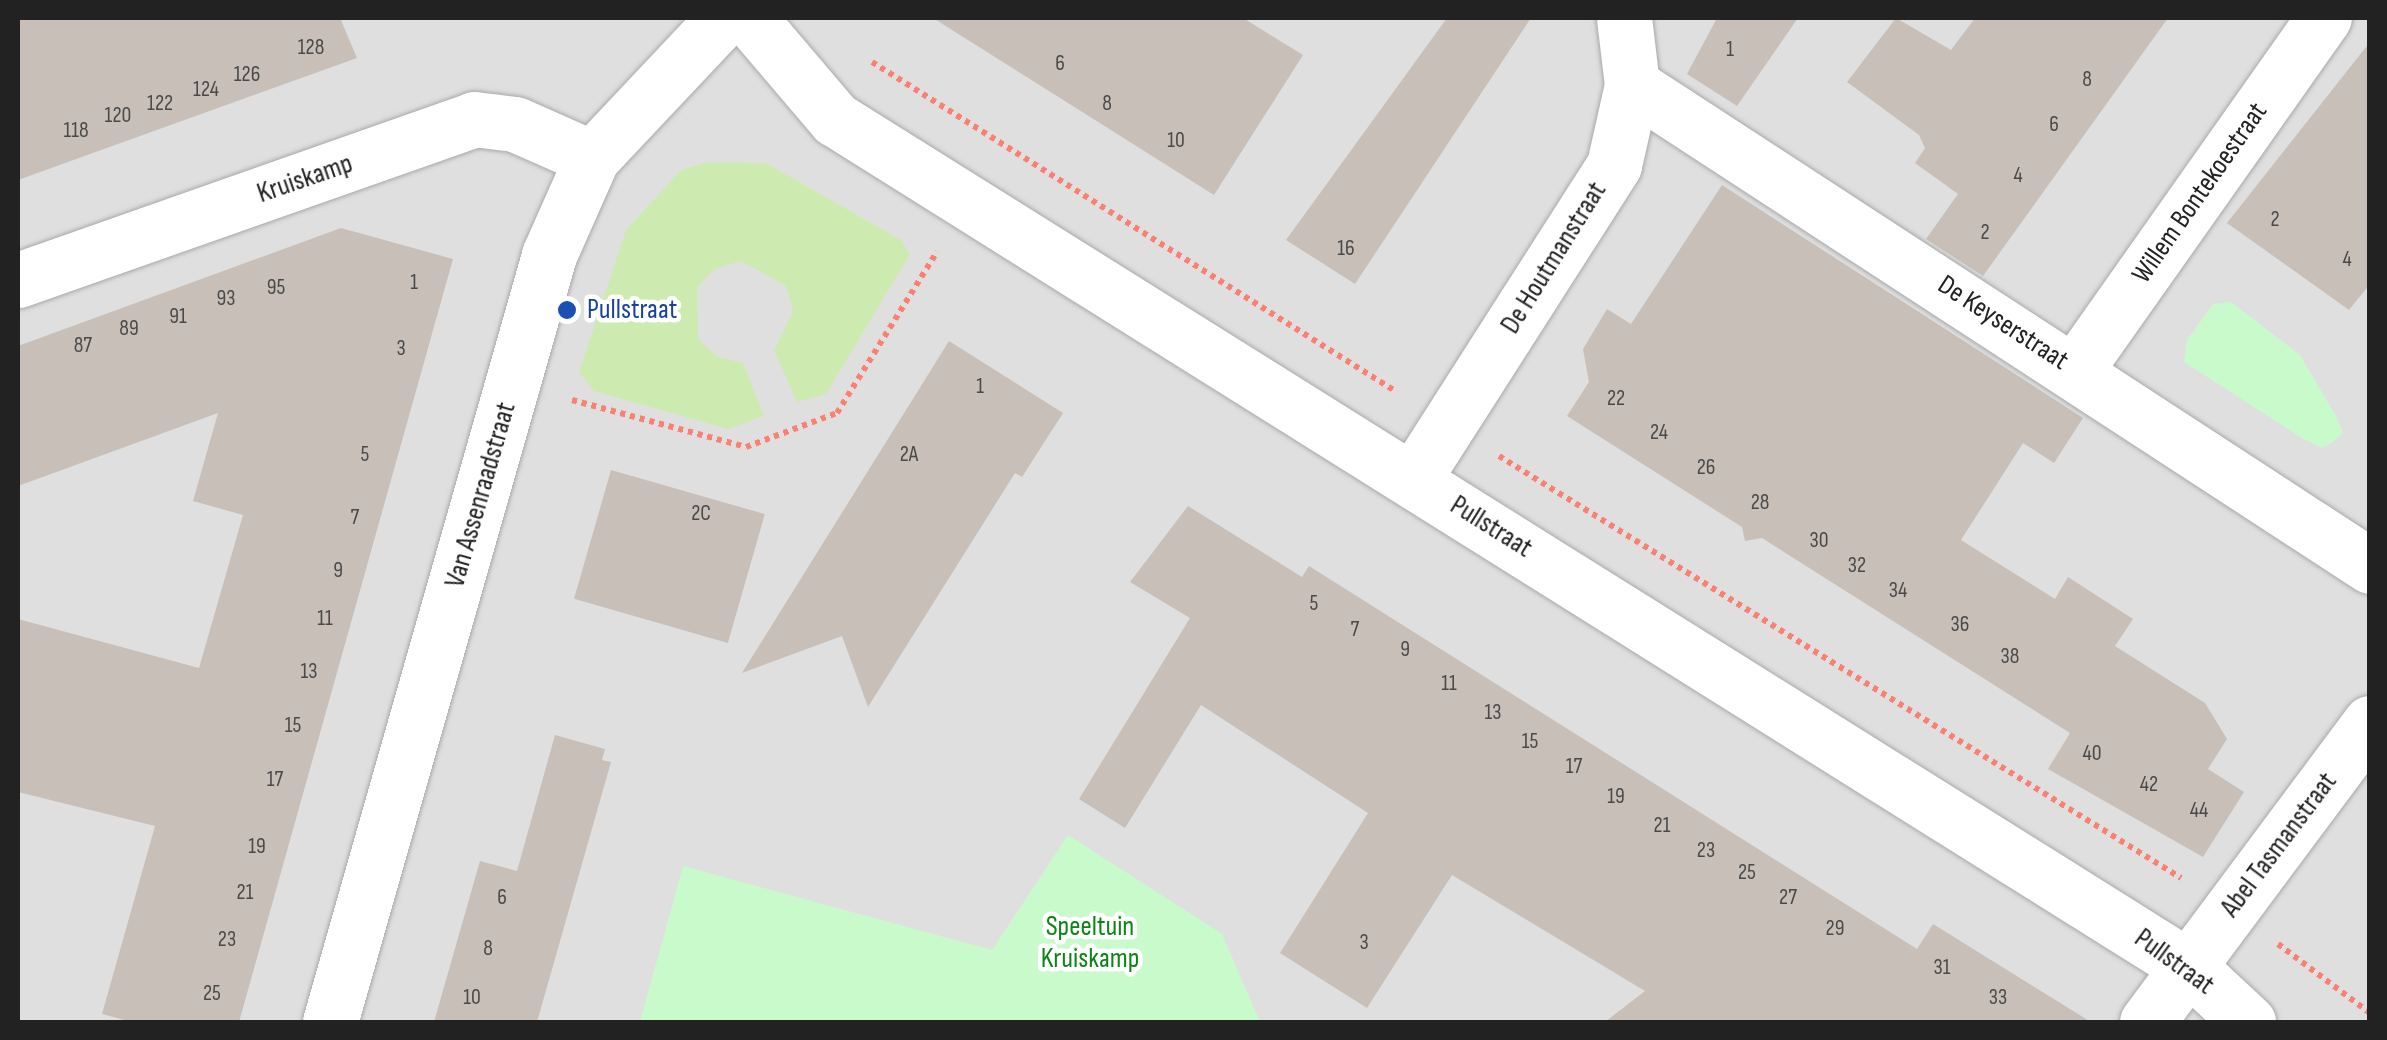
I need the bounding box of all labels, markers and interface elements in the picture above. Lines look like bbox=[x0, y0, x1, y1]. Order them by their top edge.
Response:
house number: 128 bbox=[298, 35, 324, 61]
house number: 1 bbox=[1726, 37, 1734, 63]
house number: 6 bbox=[1055, 51, 1065, 77]
house number: 126 bbox=[234, 62, 260, 88]
house number: 8 bbox=[2082, 67, 2092, 93]
house number: 124 bbox=[193, 77, 219, 103]
house number: 122 bbox=[147, 91, 173, 117]
house number: 8 bbox=[1102, 91, 1112, 117]
street label: Willem Bontekoestraat bbox=[2125, 96, 2275, 290]
house number: 120 bbox=[105, 103, 131, 129]
house number: 6 bbox=[2049, 112, 2059, 138]
house number: 118 bbox=[63, 118, 89, 144]
house number: 10 bbox=[1167, 128, 1185, 154]
street label: Kruiskamp bbox=[253, 147, 357, 211]
house number: 4 bbox=[2013, 163, 2023, 189]
street label: De Houtmanstraat bbox=[1494, 176, 1614, 340]
house number: 2 bbox=[2270, 207, 2280, 233]
house number: 2 bbox=[1980, 220, 1990, 246]
house number: 16 bbox=[1337, 236, 1355, 262]
house number: 4 bbox=[2342, 247, 2352, 273]
street label: De Keyserstraat bbox=[1931, 268, 2075, 378]
house number: 1 bbox=[410, 270, 418, 296]
house number: 95 bbox=[267, 275, 285, 301]
house number: 93 bbox=[217, 286, 235, 312]
place label: Pullstraat bbox=[587, 293, 677, 327]
marker: Pullstraat bbox=[556, 299, 578, 321]
house number: 91 bbox=[169, 304, 187, 330]
house number: 89 bbox=[119, 316, 139, 342]
house number: 87 bbox=[74, 333, 92, 359]
house number: 3 bbox=[396, 336, 406, 362]
house number: 1 bbox=[976, 374, 984, 400]
house number: 22 bbox=[1607, 386, 1625, 412]
street label: Van Assenraadstraat bbox=[439, 398, 523, 592]
house number: 24 bbox=[1650, 420, 1668, 446]
house number: 5 bbox=[361, 442, 369, 468]
house number: 2A bbox=[900, 442, 918, 468]
house number: 26 bbox=[1697, 455, 1715, 481]
street label: Pullstraat bbox=[1444, 489, 1538, 565]
house number: 28 bbox=[1751, 490, 1769, 516]
house number: 2C bbox=[691, 501, 711, 527]
house number: 7 bbox=[351, 505, 359, 531]
house number: 30 bbox=[1809, 528, 1829, 554]
house number: 32 bbox=[1848, 553, 1866, 579]
house number: 9 bbox=[333, 558, 343, 584]
house number: 34 bbox=[1889, 578, 1907, 604]
house number: 5 bbox=[1310, 591, 1318, 617]
house number: 11 bbox=[317, 606, 333, 632]
house number: 36 bbox=[1951, 612, 1969, 638]
house number: 7 bbox=[1351, 617, 1359, 643]
house number: 9 bbox=[1400, 637, 1410, 663]
house number: 38 bbox=[2001, 644, 2019, 670]
house number: 13 bbox=[301, 659, 317, 685]
house number: 11 bbox=[1441, 671, 1457, 697]
house number: 13 bbox=[1485, 700, 1501, 726]
house number: 15 bbox=[285, 713, 301, 739]
house number: 15 bbox=[1522, 729, 1538, 755]
house number: 40 bbox=[2082, 741, 2102, 767]
house number: 17 bbox=[1566, 754, 1582, 780]
street label: Abel Tasmanstraat bbox=[2214, 766, 2344, 924]
house number: 17 bbox=[267, 767, 283, 793]
house number: 42 bbox=[2140, 772, 2158, 798]
house number: 19 bbox=[1607, 784, 1625, 810]
house number: 44 bbox=[2190, 798, 2208, 824]
house number: 21 bbox=[1654, 813, 1670, 839]
house number: 19 bbox=[248, 834, 266, 860]
house number: 23 bbox=[1697, 838, 1715, 864]
house number: 25 bbox=[1738, 860, 1756, 886]
house number: 21 bbox=[237, 880, 253, 906]
house number: 6 bbox=[497, 885, 507, 911]
house number: 27 bbox=[1779, 885, 1797, 911]
park label: Speeltuin Kruiskamp bbox=[1041, 910, 1139, 976]
house number: 29 bbox=[1826, 916, 1844, 942]
street label: Pullstraat bbox=[2128, 922, 2220, 1002]
house number: 23 bbox=[218, 927, 236, 953]
house number: 3 bbox=[1359, 930, 1369, 956]
house number: 8 bbox=[483, 936, 493, 962]
house number: 31 bbox=[1934, 955, 1950, 981]
house number: 25 bbox=[203, 981, 221, 1007]
house number: 10 bbox=[463, 985, 481, 1011]
house number: 33 bbox=[1989, 985, 2007, 1011]

